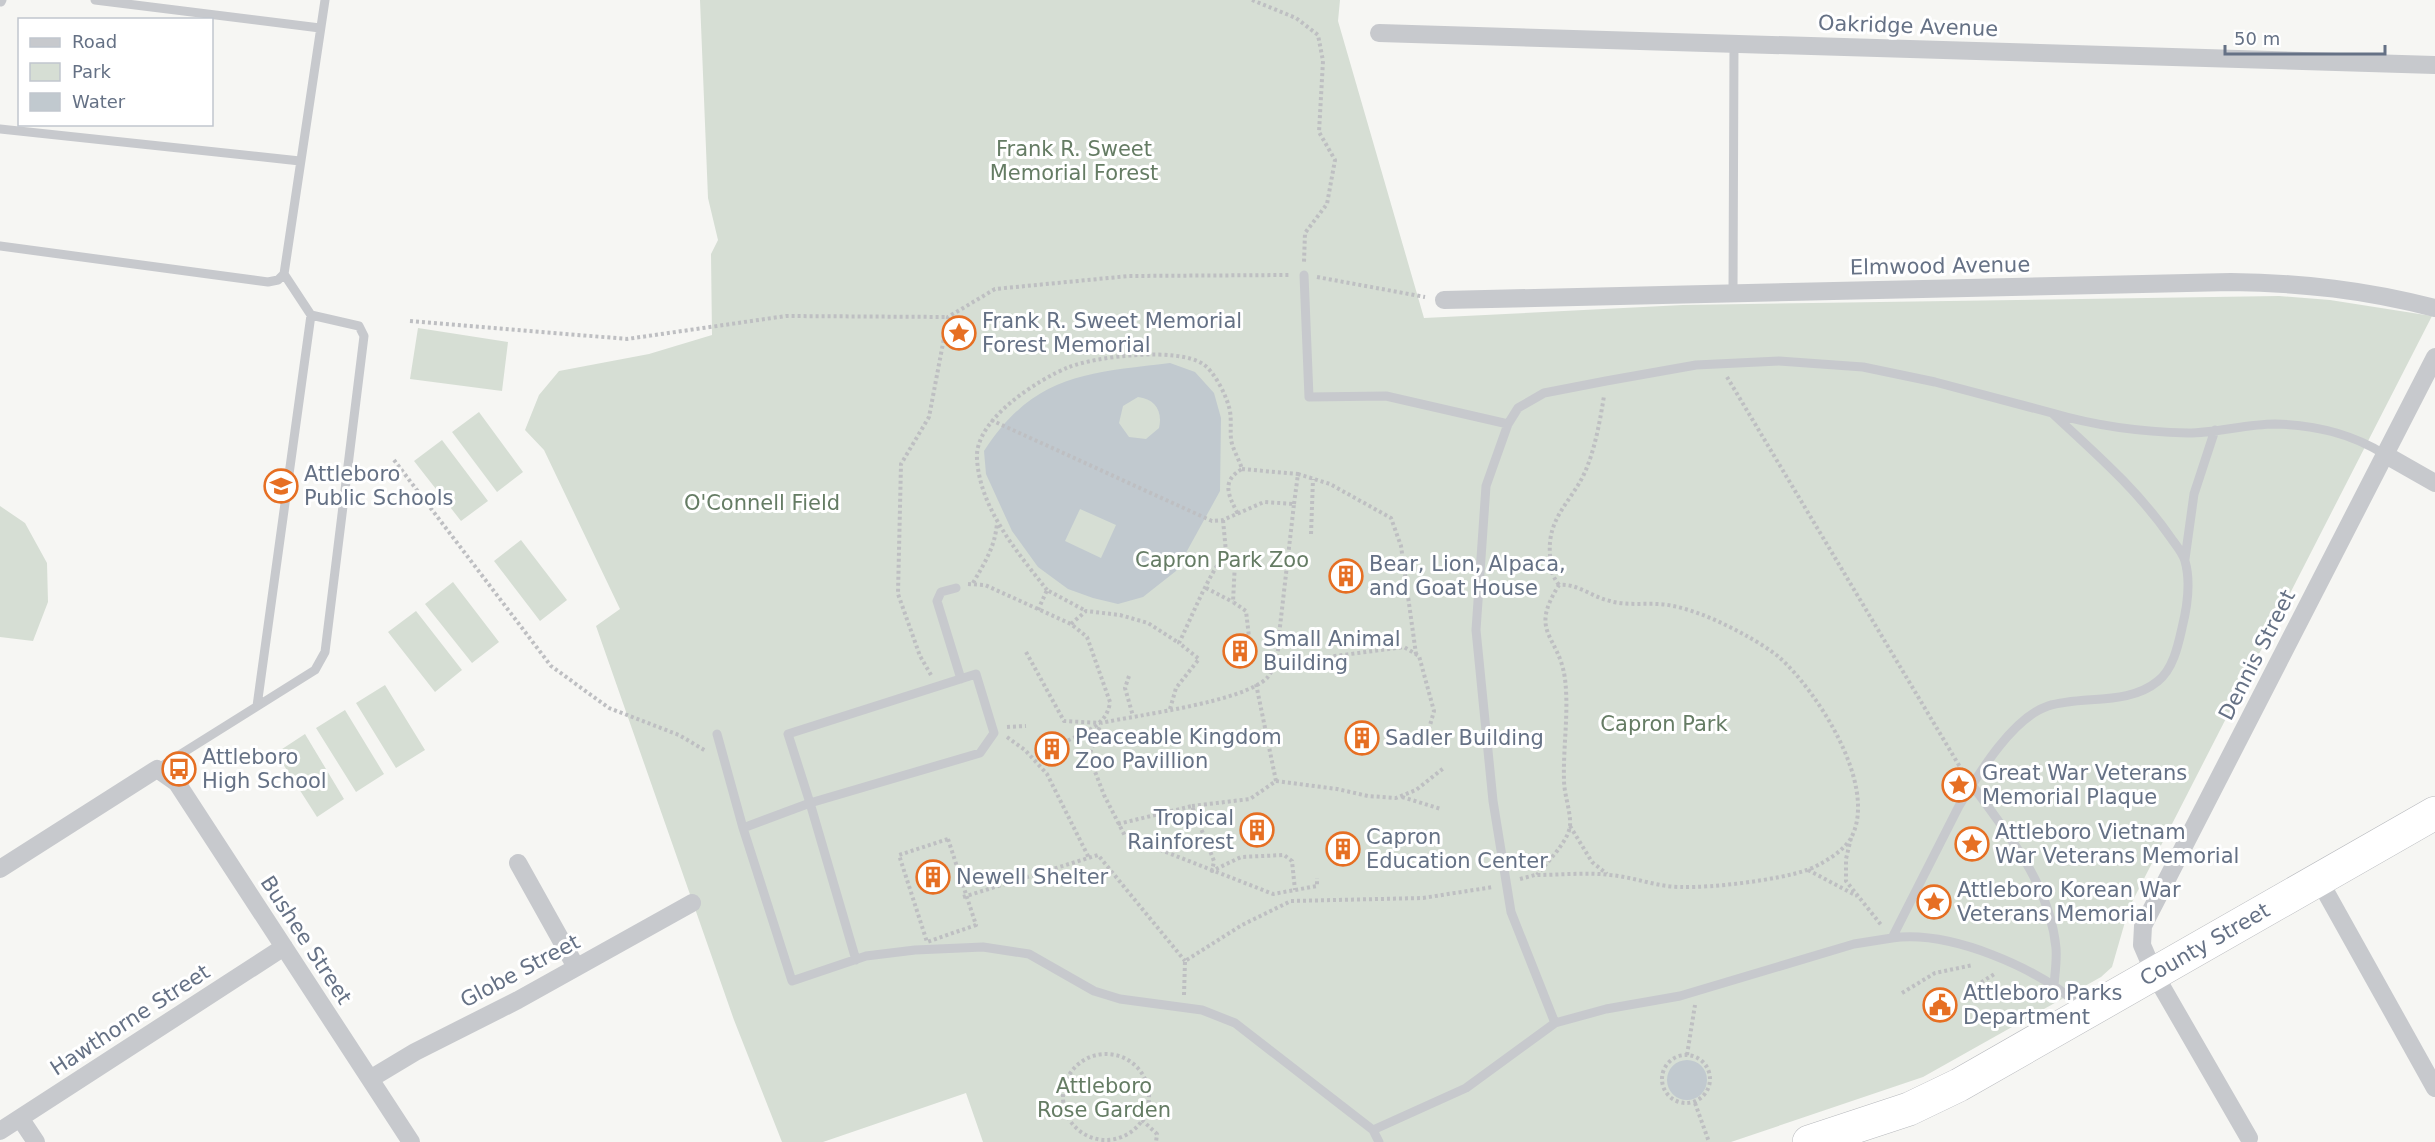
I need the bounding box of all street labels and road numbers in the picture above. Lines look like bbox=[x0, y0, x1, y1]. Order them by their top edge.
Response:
street label: Oakridge Avenue bbox=[1817, 11, 1999, 41]
street label: Elmwood Avenue bbox=[1850, 252, 2030, 280]
street label: Dennis Street bbox=[2214, 586, 2300, 724]
street label: Bushee Street bbox=[256, 871, 356, 1009]
street label: County Street bbox=[2136, 898, 2274, 991]
street label: Globe Street bbox=[456, 929, 584, 1013]
street label: Hawthorne Street bbox=[46, 959, 214, 1081]

